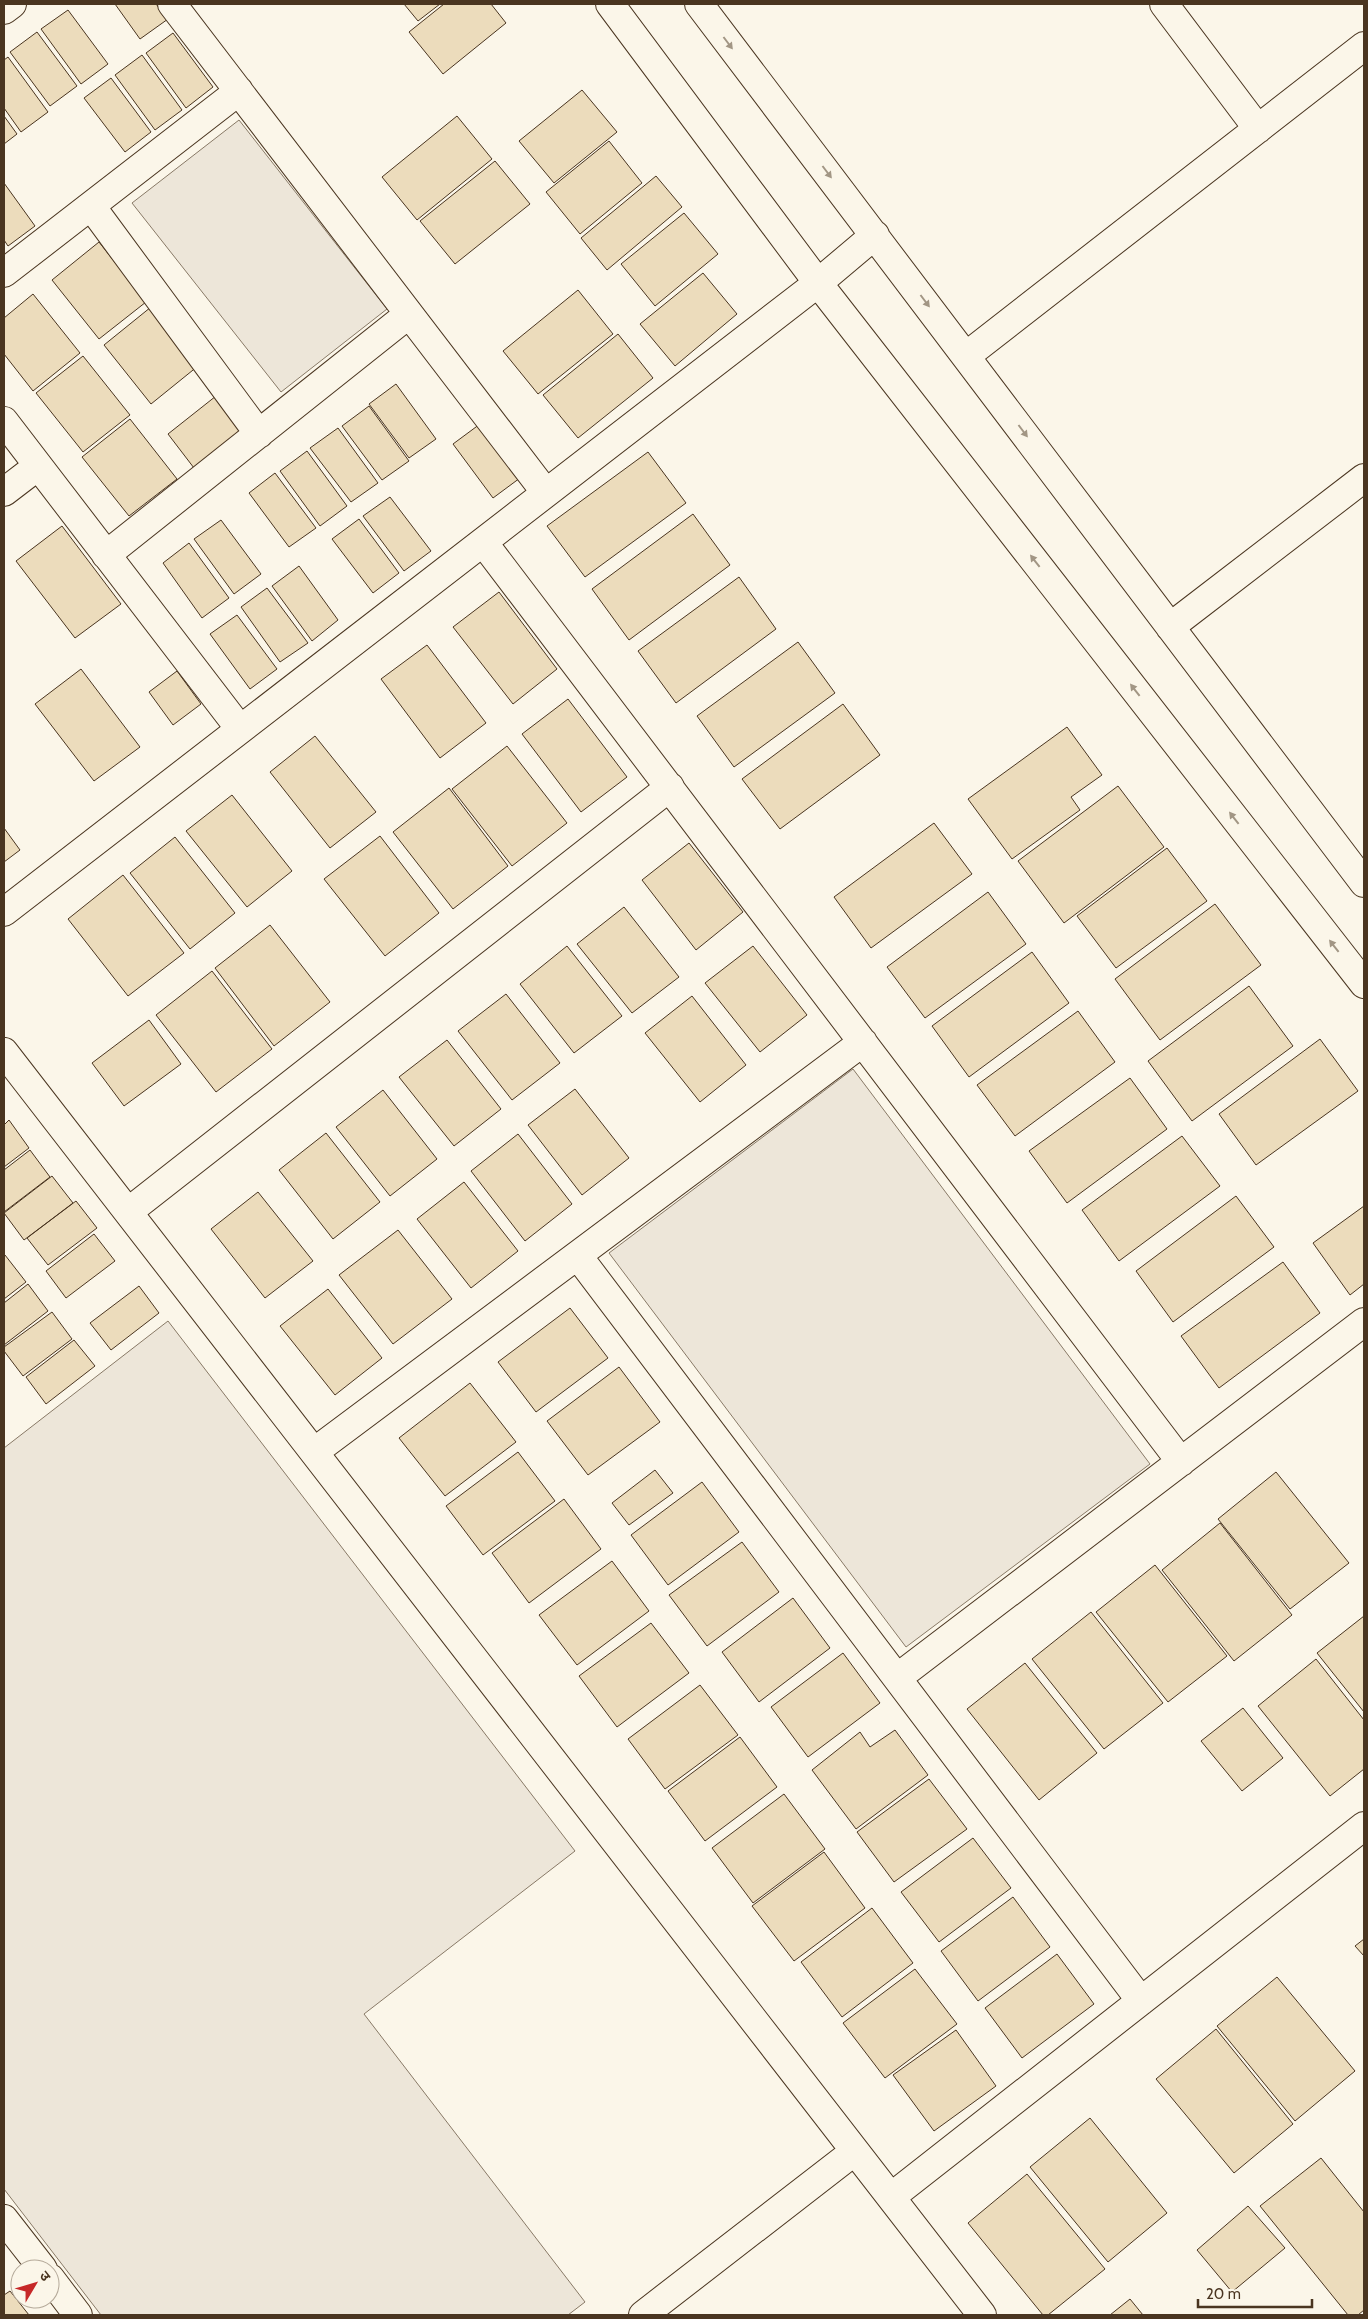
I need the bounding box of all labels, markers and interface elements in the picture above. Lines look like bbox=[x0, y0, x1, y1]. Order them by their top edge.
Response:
one-way arrow bbox=[723, 36, 733, 50]
one-way arrow bbox=[821, 165, 832, 178]
one-way arrow bbox=[920, 294, 930, 308]
one-way arrow bbox=[1018, 424, 1028, 438]
one-way arrow bbox=[1029, 555, 1040, 568]
one-way arrow bbox=[1129, 683, 1140, 696]
one-way arrow bbox=[1229, 812, 1240, 825]
one-way arrow bbox=[1329, 940, 1340, 953]
north arrow bbox=[10, 2259, 60, 2309]
text: उ bbox=[36, 2267, 55, 2285]
scale bar bbox=[1198, 2276, 1312, 2308]
text: 20 m bbox=[1206, 2285, 1241, 2303]

